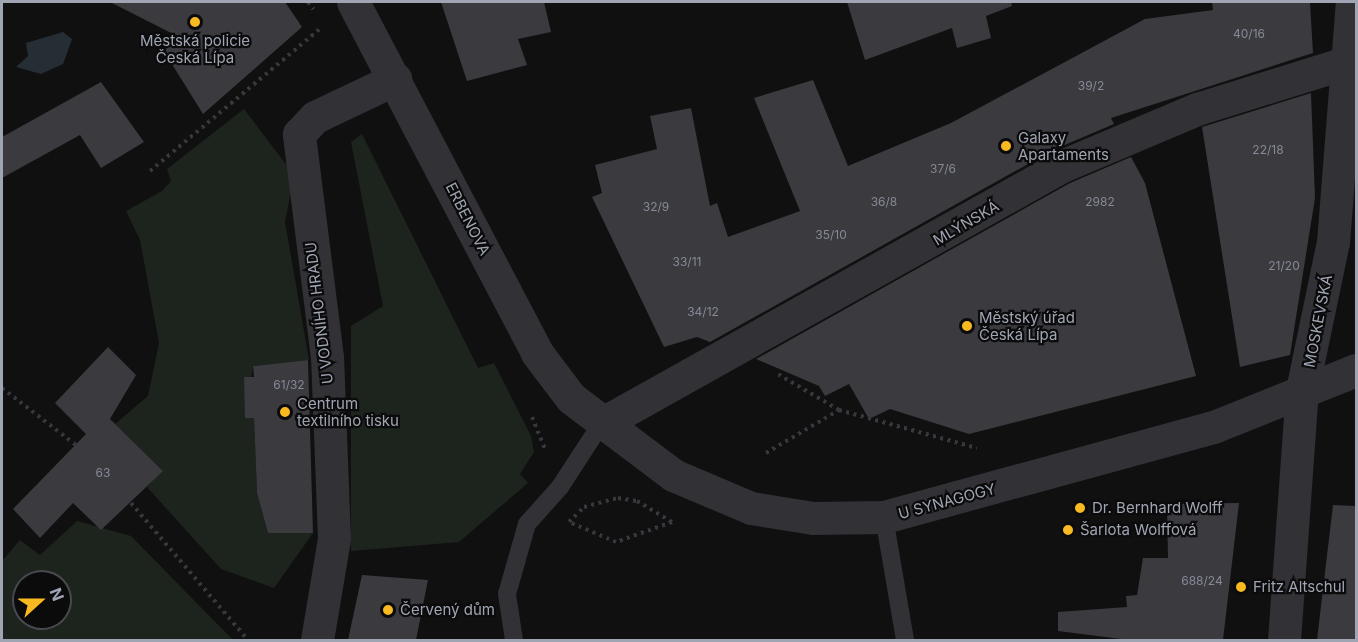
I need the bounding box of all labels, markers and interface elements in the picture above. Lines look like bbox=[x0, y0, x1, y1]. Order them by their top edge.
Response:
marker: Městská policie Česká Lípa bbox=[188, 15, 202, 29]
house number: 40/16 bbox=[1233, 27, 1265, 41]
place label: Městská policie Česká Lípa bbox=[140, 31, 250, 66]
house number: 39/2 bbox=[1078, 79, 1104, 93]
place label: Galaxy Apartaments bbox=[1018, 128, 1109, 163]
marker: Galaxy Apartaments bbox=[999, 139, 1013, 153]
house number: 22/18 bbox=[1252, 143, 1284, 157]
house number: 37/6 bbox=[930, 162, 956, 176]
street label: ERBENOVA bbox=[442, 180, 494, 258]
house number: 36/8 bbox=[871, 195, 897, 209]
house number: 2982 bbox=[1085, 195, 1115, 209]
street label: MLÝNSKÁ bbox=[930, 197, 1002, 249]
house number: 32/9 bbox=[643, 200, 669, 214]
house number: 35/10 bbox=[815, 228, 847, 242]
street label: U VODNÍHO HRADU bbox=[301, 241, 337, 385]
house number: 33/11 bbox=[673, 255, 701, 269]
house number: 21/20 bbox=[1268, 259, 1300, 273]
street label: MOSKEVSKÁ bbox=[1300, 273, 1336, 369]
house number: 34/12 bbox=[687, 305, 719, 319]
place label: Městský úřad Česká Lípa bbox=[979, 308, 1075, 343]
marker: Městský úřad Česká Lípa bbox=[960, 319, 974, 333]
house number: 61/32 bbox=[273, 378, 305, 392]
place label: Centrum textilního tisku bbox=[297, 394, 399, 429]
marker: Centrum textilního tisku bbox=[278, 405, 292, 419]
house number: 63 bbox=[96, 466, 110, 480]
street label: U SYNAGOGY bbox=[896, 479, 998, 523]
place label: Dr. Bernhard Wolff bbox=[1092, 499, 1223, 517]
marker: Dr. Bernhard Wolff bbox=[1073, 501, 1087, 515]
place label: Šarlota Wolffová bbox=[1080, 521, 1196, 539]
marker: Šarlota Wolffová bbox=[1061, 523, 1075, 537]
north arrow bbox=[12, 570, 72, 630]
house number: 688/24 bbox=[1181, 574, 1223, 588]
place label: Fritz Altschul bbox=[1253, 578, 1345, 596]
marker: Fritz Altschul bbox=[1234, 580, 1248, 594]
text: N bbox=[45, 585, 68, 604]
place label: Červený dům bbox=[400, 601, 495, 619]
marker: Červený dům bbox=[381, 603, 395, 617]

